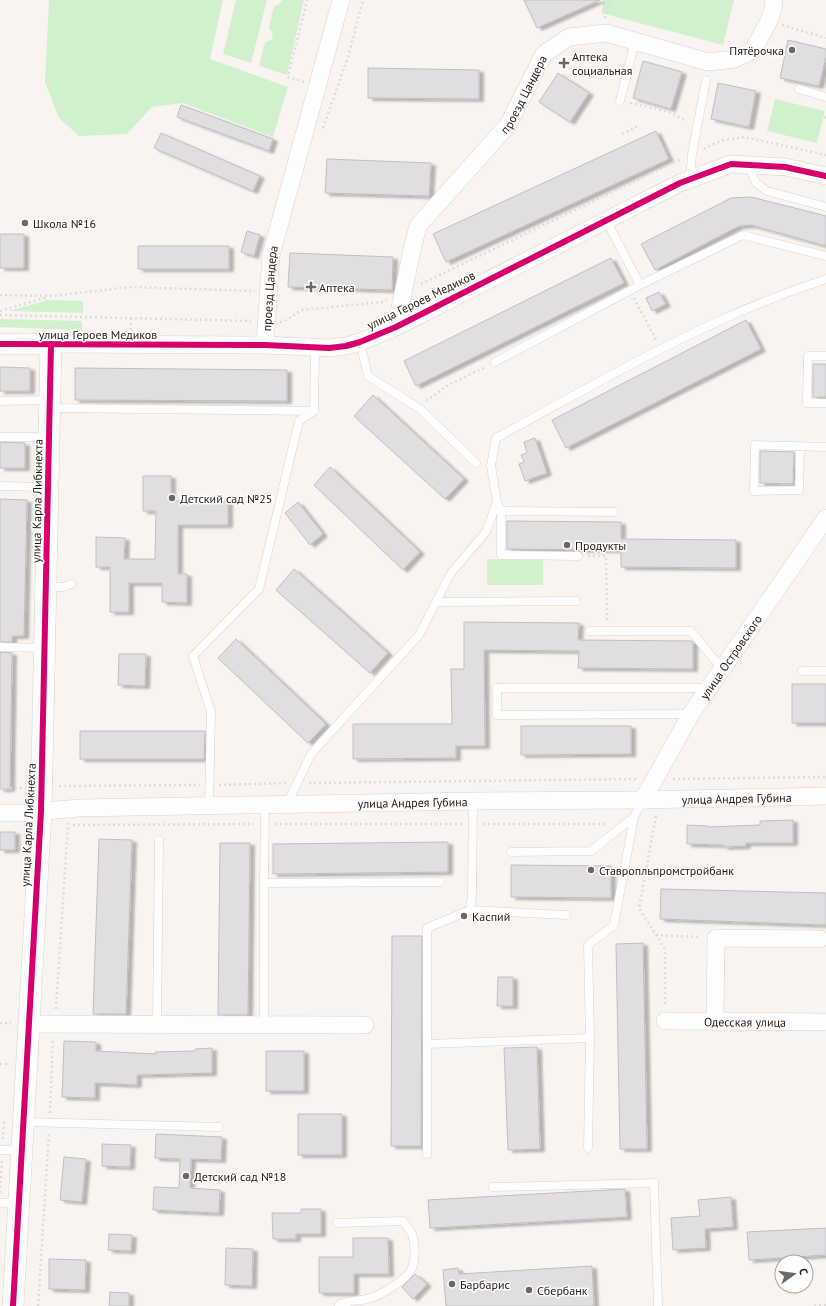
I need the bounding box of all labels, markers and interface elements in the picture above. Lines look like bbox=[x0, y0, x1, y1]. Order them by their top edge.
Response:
place label: Пятёрочка bbox=[729, 43, 784, 58]
marker: Пятёрочка bbox=[787, 45, 797, 55]
place label: Аптека социальная bbox=[572, 49, 632, 78]
street label: проезд Цандера bbox=[497, 52, 550, 137]
marker: Аптека социальная bbox=[559, 58, 569, 68]
place label: Школа №16 bbox=[33, 216, 96, 231]
marker: Школа №16 bbox=[20, 218, 30, 228]
street label: проезд Цандера bbox=[258, 243, 281, 332]
street label: улица Героев Медиков bbox=[364, 267, 478, 333]
place label: Аптека bbox=[319, 280, 355, 295]
marker: Аптека bbox=[306, 282, 316, 292]
street label: улица Героев Медиков bbox=[39, 327, 157, 342]
street label: улица Карла Либкнехта bbox=[28, 439, 46, 563]
place label: Детский сад №25 bbox=[180, 491, 272, 506]
marker: Детский сад №25 bbox=[167, 493, 177, 503]
place label: Продукты bbox=[575, 538, 626, 553]
marker: Продукты bbox=[562, 540, 572, 550]
street label: улица Островского bbox=[696, 612, 765, 702]
street label: улица Карла Либкнехта bbox=[17, 763, 39, 887]
street label: улица Андрея Губина bbox=[682, 789, 792, 807]
street label: улица Андрея Губина bbox=[358, 794, 468, 811]
place label: Ставропльпромстройбанк bbox=[599, 863, 734, 878]
marker: Ставропльпромстройбанк bbox=[586, 865, 596, 875]
place label: Каспий bbox=[472, 909, 510, 924]
marker: Каспий bbox=[459, 911, 469, 921]
street label: Одесская улица bbox=[704, 1014, 786, 1029]
place label: Детский сад №18 bbox=[194, 1169, 286, 1184]
marker: Детский сад №18 bbox=[181, 1171, 191, 1181]
north arrow bbox=[774, 1254, 814, 1294]
text: С bbox=[796, 1267, 811, 1276]
place label: Барбарис bbox=[460, 1277, 510, 1292]
marker: Барбарис bbox=[447, 1279, 457, 1289]
place label: Сбербанк bbox=[537, 1283, 588, 1298]
marker: Сбербанк bbox=[524, 1285, 534, 1295]

